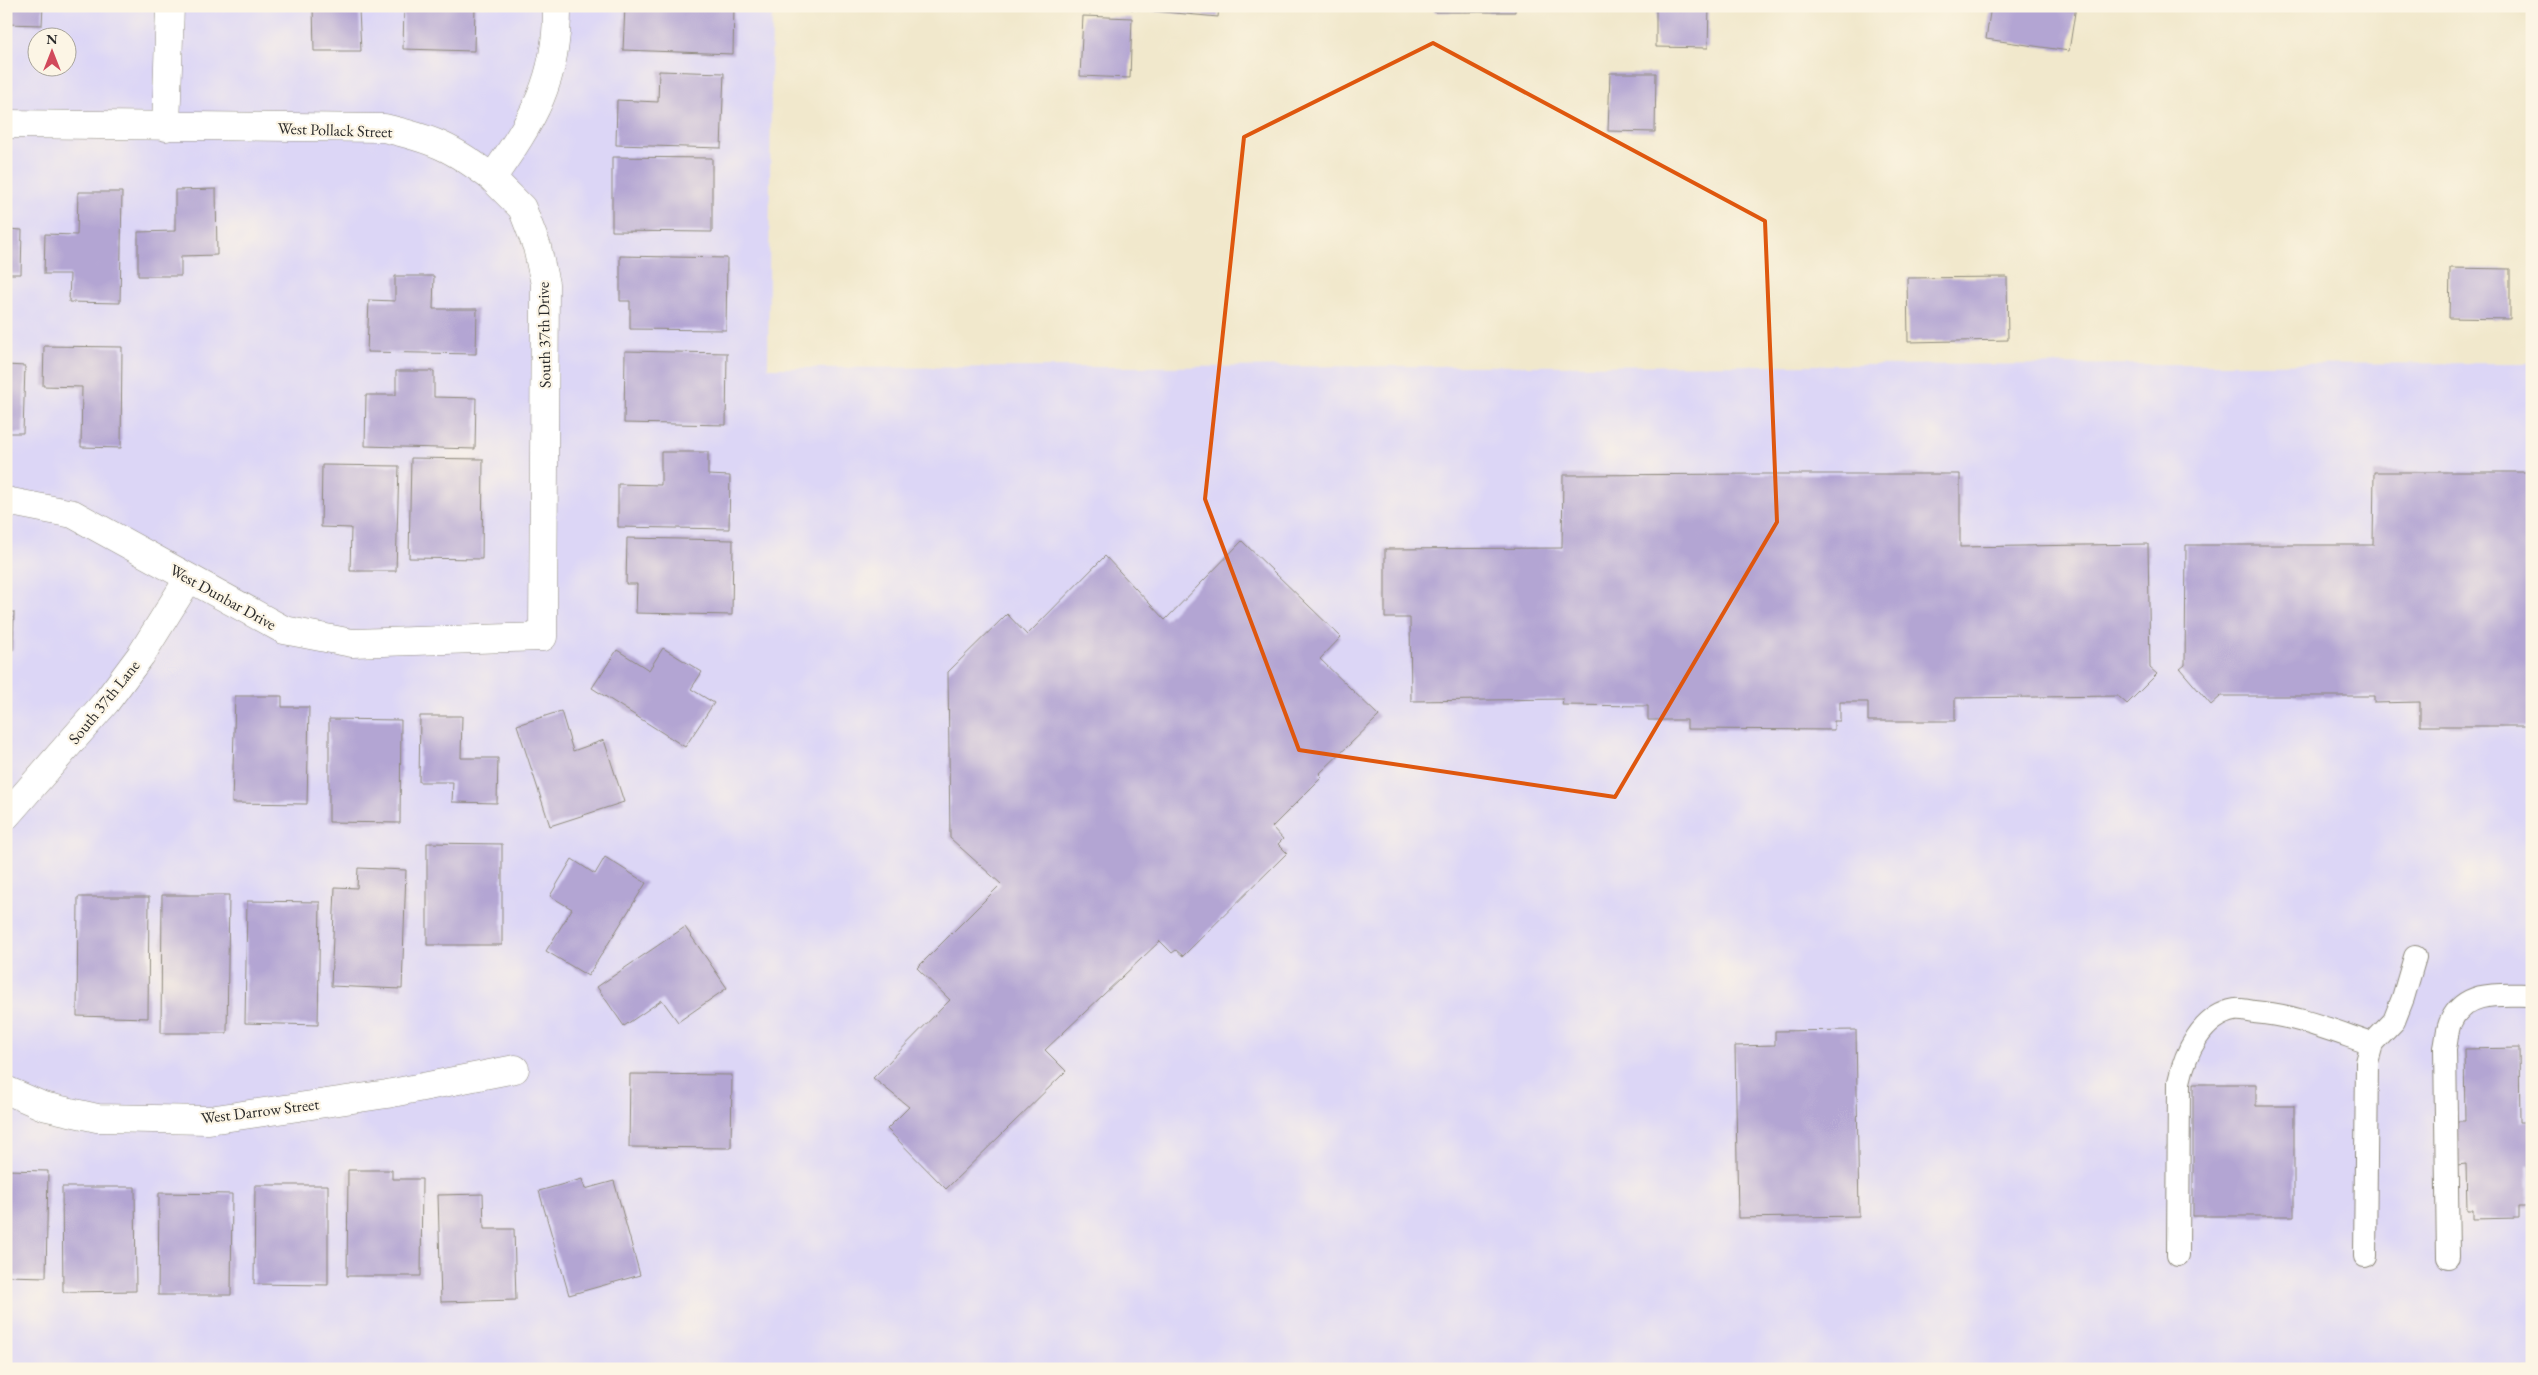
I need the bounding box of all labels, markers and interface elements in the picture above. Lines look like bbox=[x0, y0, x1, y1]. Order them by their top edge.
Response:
north arrow bbox=[28, 28, 78, 78]
text: N bbox=[46, 30, 58, 48]
street label: West Pollack Street bbox=[277, 118, 393, 142]
street label: South 37th Drive bbox=[533, 282, 555, 388]
street label: West Dunbar Drive bbox=[166, 559, 280, 635]
street label: South 37th Lane bbox=[64, 656, 144, 748]
street label: West Darrow Street bbox=[200, 1093, 320, 1129]

